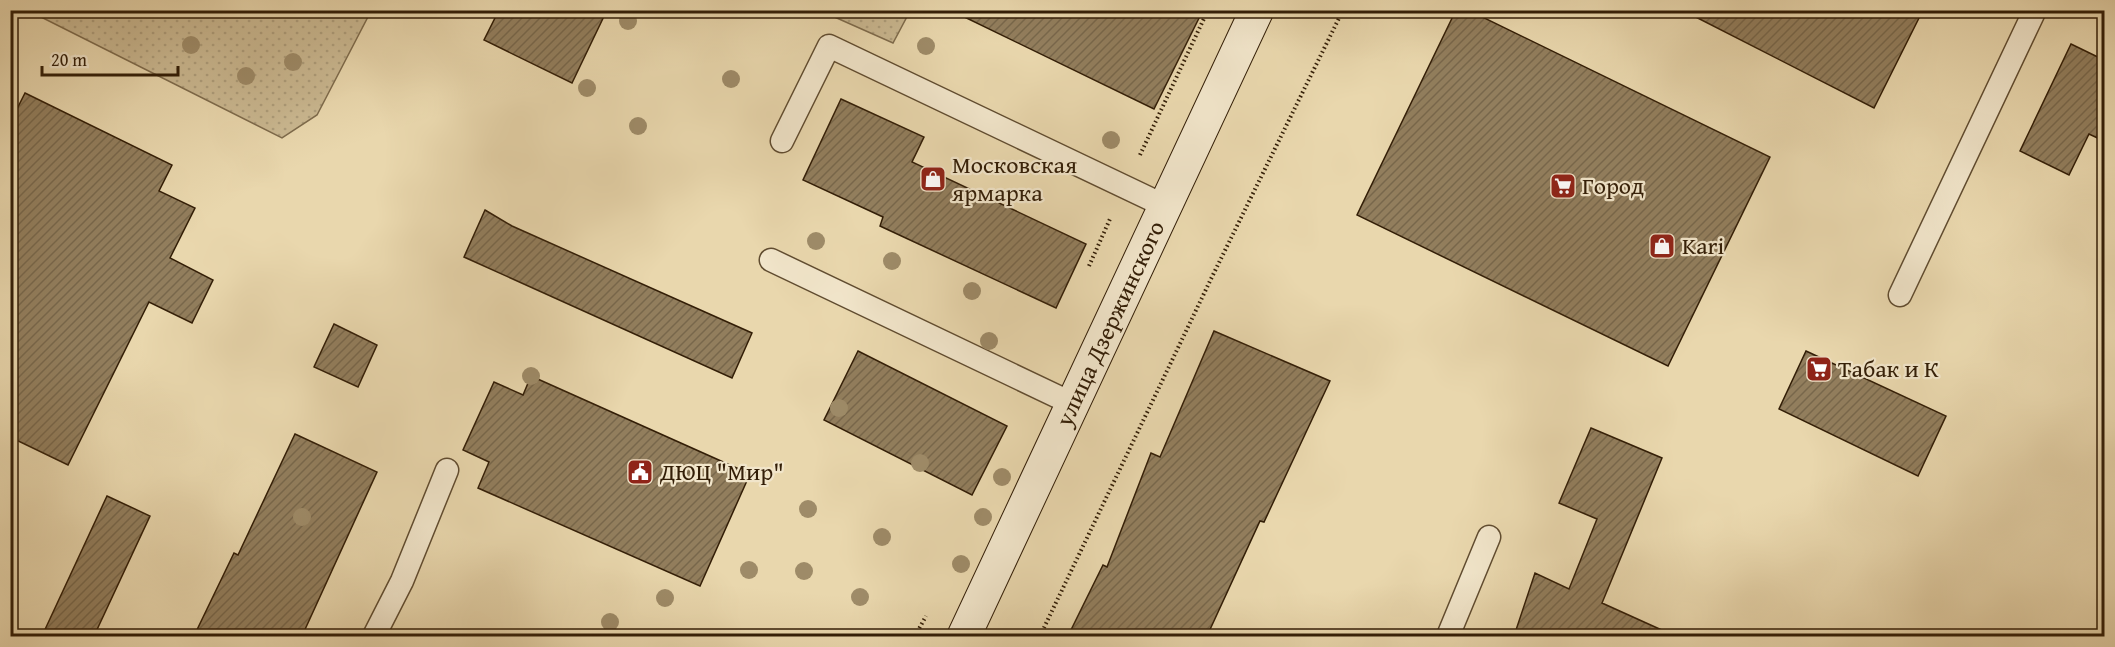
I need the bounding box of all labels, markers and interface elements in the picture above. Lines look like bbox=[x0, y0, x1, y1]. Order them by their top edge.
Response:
scale bar bbox=[42, 39, 178, 77]
text: 20 m bbox=[51, 46, 87, 73]
place label: Московская ярмарка bbox=[951, 147, 1077, 210]
shop icon: Московская ярмарка bbox=[918, 164, 948, 194]
place label: Город bbox=[1582, 168, 1644, 203]
supermarket icon: Город bbox=[1548, 171, 1578, 201]
street label: улица Дзержинского bbox=[1046, 215, 1173, 433]
place label: Kari bbox=[1682, 228, 1724, 263]
shop icon: Kari bbox=[1647, 231, 1677, 261]
place label: Табак и К bbox=[1838, 351, 1939, 386]
supermarket icon: Табак и К bbox=[1804, 354, 1834, 384]
place label: ДЮЦ "Мир" bbox=[659, 454, 784, 489]
public building icon: ДЮЦ "Мир" bbox=[625, 457, 655, 487]

